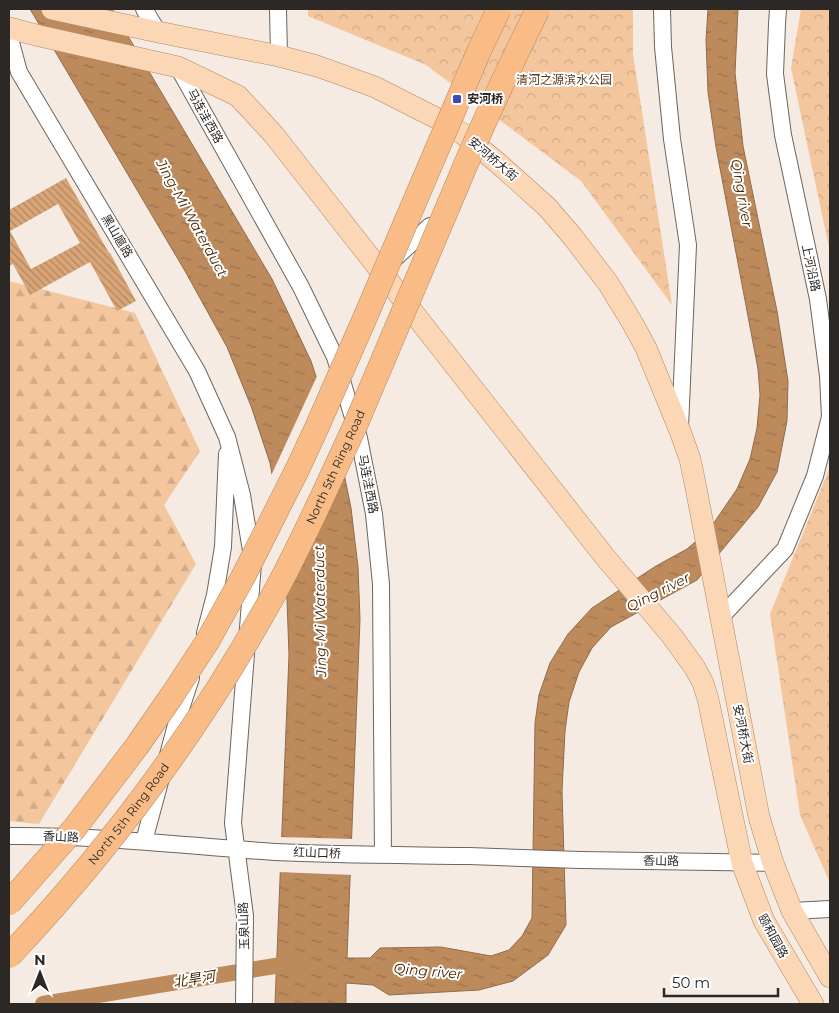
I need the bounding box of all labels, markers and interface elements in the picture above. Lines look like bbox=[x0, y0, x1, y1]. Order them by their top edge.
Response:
park label: 清河之源滨水公园 bbox=[516, 72, 612, 87]
street label: 马连洼西路 bbox=[184, 86, 227, 146]
place label: 安河桥 bbox=[467, 91, 503, 106]
marker: 安河桥 bbox=[451, 93, 463, 105]
street label: 安河桥大街 bbox=[466, 134, 521, 184]
water label: Jing-Mi Waterduct bbox=[152, 155, 232, 280]
water label: Qing river bbox=[727, 157, 757, 229]
street label: 黑山扈路 bbox=[99, 211, 136, 260]
street label: 上河沿路 bbox=[799, 243, 824, 293]
street label: North 5th Ring Road bbox=[303, 407, 368, 527]
street label: 马连洼西路 bbox=[355, 453, 382, 515]
water label: Jing-Mi Waterduct bbox=[310, 545, 330, 678]
water label: Qing river bbox=[623, 568, 693, 616]
street label: 安河桥大街 bbox=[730, 703, 757, 765]
street label: North 5th Ring Road bbox=[85, 760, 172, 868]
street label: 香山路 bbox=[43, 828, 79, 845]
street label: 红山口桥 bbox=[293, 844, 341, 861]
street label: 香山路 bbox=[643, 853, 679, 868]
street label: 玉泉山路 bbox=[235, 902, 252, 950]
street label: 颐和园路 bbox=[755, 911, 792, 960]
north arrow bbox=[15, 948, 65, 998]
text: N bbox=[34, 951, 46, 969]
water label: Qing river bbox=[393, 959, 464, 983]
water label: 北旱河 bbox=[172, 966, 219, 991]
scale bar bbox=[664, 966, 778, 998]
text: 50 m bbox=[672, 973, 710, 992]

